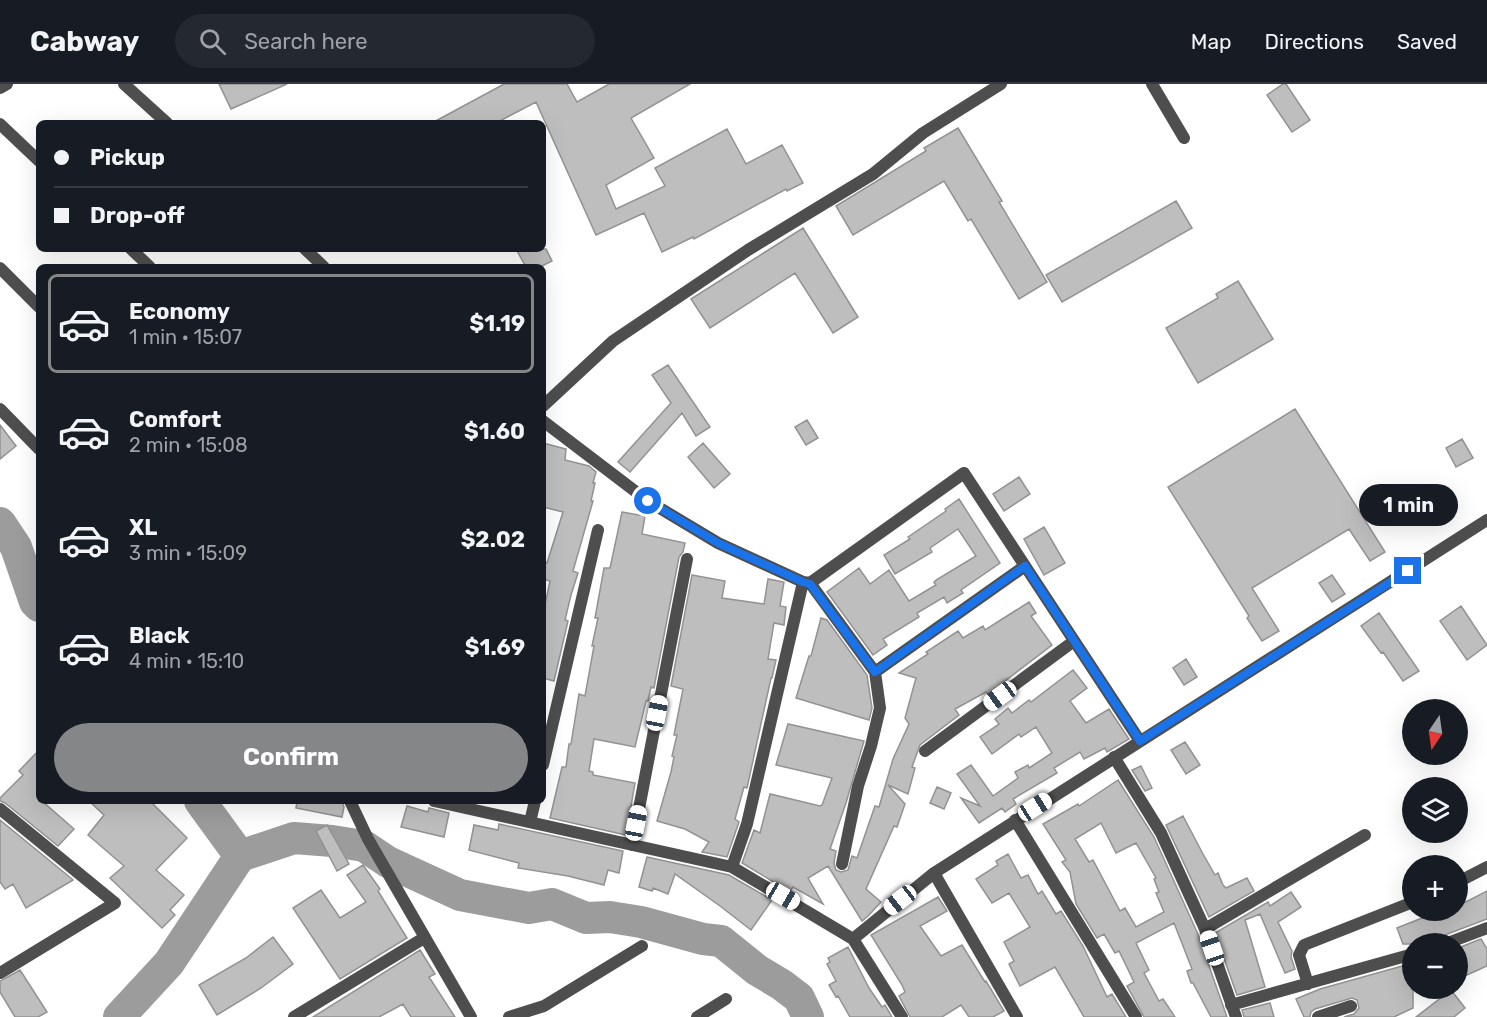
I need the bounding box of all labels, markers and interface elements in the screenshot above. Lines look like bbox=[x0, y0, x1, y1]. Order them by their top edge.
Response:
search box bbox=[175, 14, 595, 68]
text: Cabway bbox=[30, 25, 139, 58]
icon: search bbox=[196, 25, 229, 58]
text: Search here bbox=[244, 28, 368, 55]
text: Map bbox=[1191, 29, 1232, 54]
text: Directions bbox=[1265, 29, 1364, 54]
text: Saved bbox=[1397, 29, 1457, 54]
text: Pickup bbox=[90, 144, 165, 171]
text: Drop-off bbox=[90, 202, 185, 229]
icon: car bbox=[57, 297, 111, 351]
text: Economy bbox=[129, 298, 230, 325]
text: $1.19 bbox=[470, 310, 525, 337]
text: 1 min · 15:07 bbox=[129, 325, 242, 349]
icon: car bbox=[57, 405, 111, 459]
text: Comfort bbox=[129, 406, 221, 433]
text: $1.60 bbox=[464, 418, 525, 445]
text: 2 min · 15:08 bbox=[129, 433, 248, 457]
callout: 1 min bbox=[1358, 484, 1458, 526]
route start bbox=[634, 487, 661, 514]
text: 1 min bbox=[1383, 493, 1434, 517]
icon: car bbox=[57, 513, 111, 567]
text: XL bbox=[129, 514, 157, 541]
text: $2.02 bbox=[461, 526, 525, 553]
text: 3 min · 15:09 bbox=[129, 541, 247, 565]
route end bbox=[1394, 557, 1421, 584]
icon: car bbox=[57, 621, 111, 675]
text: Black bbox=[129, 622, 190, 649]
text: $1.69 bbox=[465, 634, 525, 661]
text: 4 min · 15:10 bbox=[129, 649, 244, 673]
car bbox=[980, 678, 1020, 714]
car bbox=[645, 694, 669, 732]
north arrow bbox=[1402, 699, 1468, 765]
map controls bbox=[1402, 699, 1468, 999]
button: Confirm bbox=[54, 723, 528, 792]
button: layers bbox=[1402, 777, 1468, 843]
car bbox=[1015, 790, 1055, 824]
car bbox=[624, 804, 648, 842]
button: + bbox=[1402, 855, 1468, 921]
car bbox=[763, 879, 803, 913]
car bbox=[880, 882, 920, 918]
car bbox=[1198, 928, 1226, 968]
button: − bbox=[1402, 933, 1468, 999]

